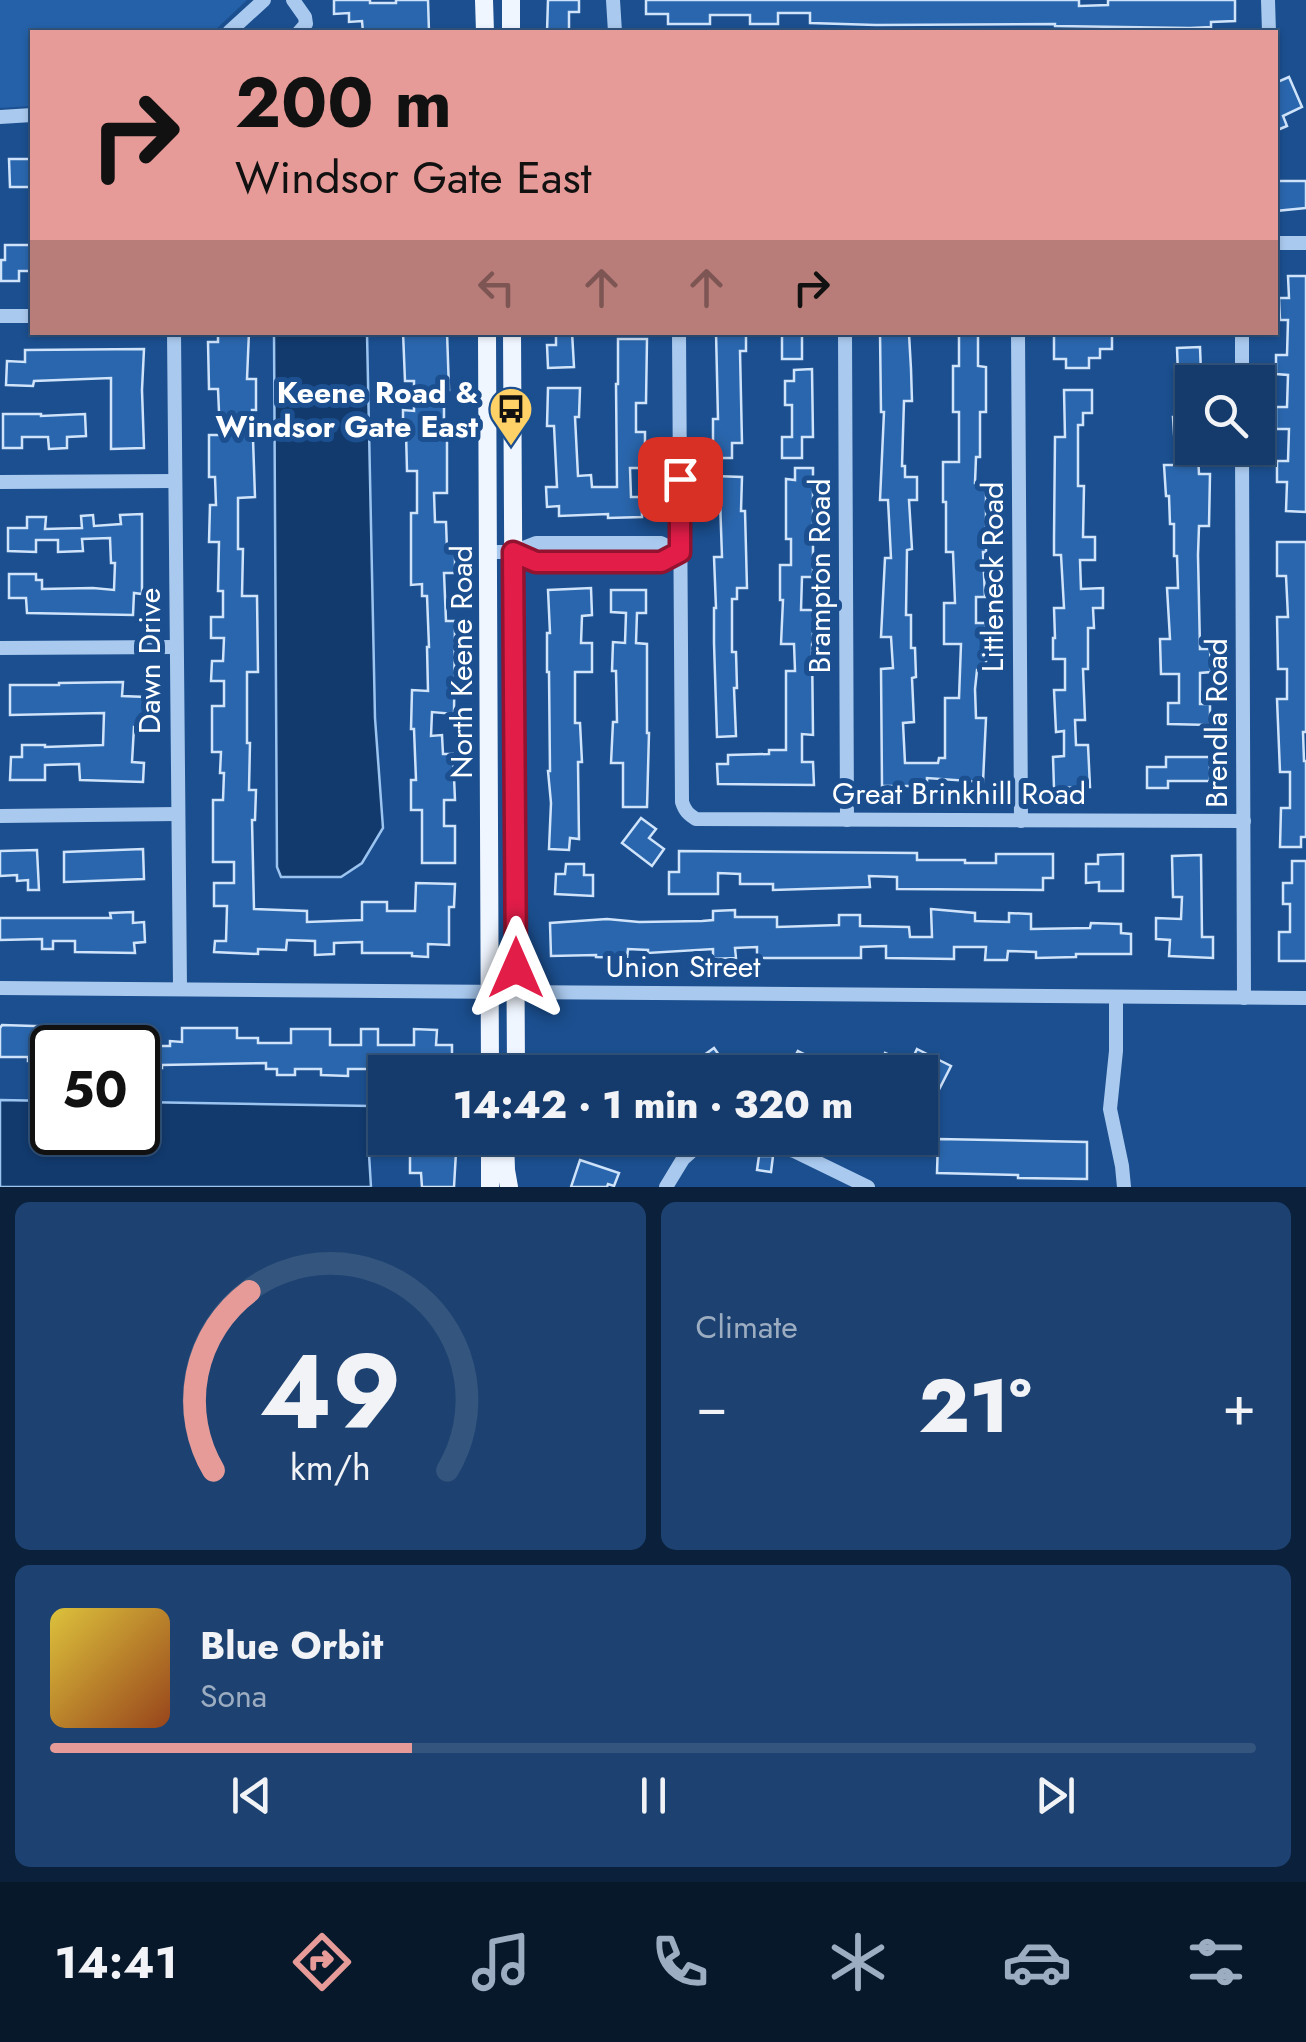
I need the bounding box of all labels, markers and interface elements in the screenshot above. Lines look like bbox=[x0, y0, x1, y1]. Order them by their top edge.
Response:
text: 200 m bbox=[235, 52, 452, 153]
icon: right bbox=[70, 70, 200, 200]
text: Windsor Gate East bbox=[235, 145, 592, 210]
icon: left bbox=[469, 260, 524, 315]
icon: ahead bbox=[574, 260, 629, 315]
icon: ahead bbox=[679, 260, 734, 315]
icon: right bbox=[784, 260, 839, 315]
map controls bbox=[1175, 365, 1275, 465]
button: search bbox=[1175, 365, 1275, 465]
place label: Keene Road & Windsor Gate East bbox=[216, 371, 478, 448]
bus stop icon: Keene Road & Windsor Gate East bbox=[488, 386, 534, 447]
pin bbox=[638, 437, 723, 522]
icon: arrive bbox=[653, 452, 708, 507]
street label: Brampton Road bbox=[798, 479, 841, 674]
street label: Littleneck Road bbox=[971, 482, 1014, 672]
street label: North Keene Road bbox=[440, 545, 483, 779]
street label: Dawn Drive bbox=[128, 588, 171, 734]
street label: Brendla Road bbox=[1195, 638, 1238, 808]
street label: Great Brinkhill Road bbox=[832, 772, 1086, 815]
position arrow bbox=[464, 916, 568, 1020]
street label: Union Street bbox=[605, 945, 761, 988]
speed limit sign: 50 bbox=[30, 1025, 160, 1155]
text: 14:42 · 1 min · 320 m bbox=[453, 1077, 853, 1132]
text: Climate bbox=[696, 1304, 798, 1350]
text: 49 bbox=[259, 1317, 401, 1467]
text: 21° bbox=[918, 1352, 1032, 1460]
text: − bbox=[696, 1366, 728, 1446]
text: + bbox=[1222, 1366, 1256, 1446]
text: km/h bbox=[290, 1442, 371, 1493]
text: Blue Orbit bbox=[200, 1618, 383, 1673]
text: Sona bbox=[200, 1673, 267, 1719]
icon: previous bbox=[224, 1768, 279, 1823]
icon: pause bbox=[626, 1768, 681, 1823]
icon: next bbox=[1028, 1768, 1083, 1823]
icon: directions bbox=[287, 1927, 357, 1997]
icon: music bbox=[466, 1927, 536, 1997]
icon: phone bbox=[645, 1927, 715, 1997]
icon: climate bbox=[823, 1927, 893, 1997]
icon: car bbox=[1002, 1927, 1072, 1997]
icon: filters bbox=[1181, 1927, 1251, 1997]
text: 14:41 bbox=[54, 1930, 178, 1995]

